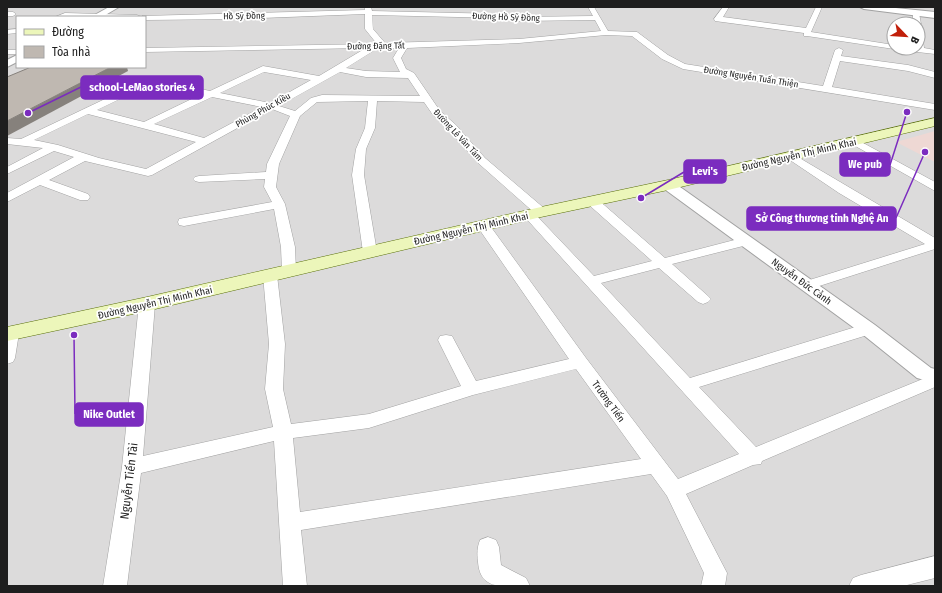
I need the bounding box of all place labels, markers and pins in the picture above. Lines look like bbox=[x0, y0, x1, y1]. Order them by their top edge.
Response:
callout: school-LeMao stories 4 bbox=[81, 76, 203, 99]
callout: We pub bbox=[840, 153, 890, 176]
callout: Levi's bbox=[684, 160, 726, 183]
callout: Sở Công thương tỉnh Nghệ An bbox=[747, 207, 896, 230]
callout: Nike Outlet bbox=[75, 403, 143, 426]

